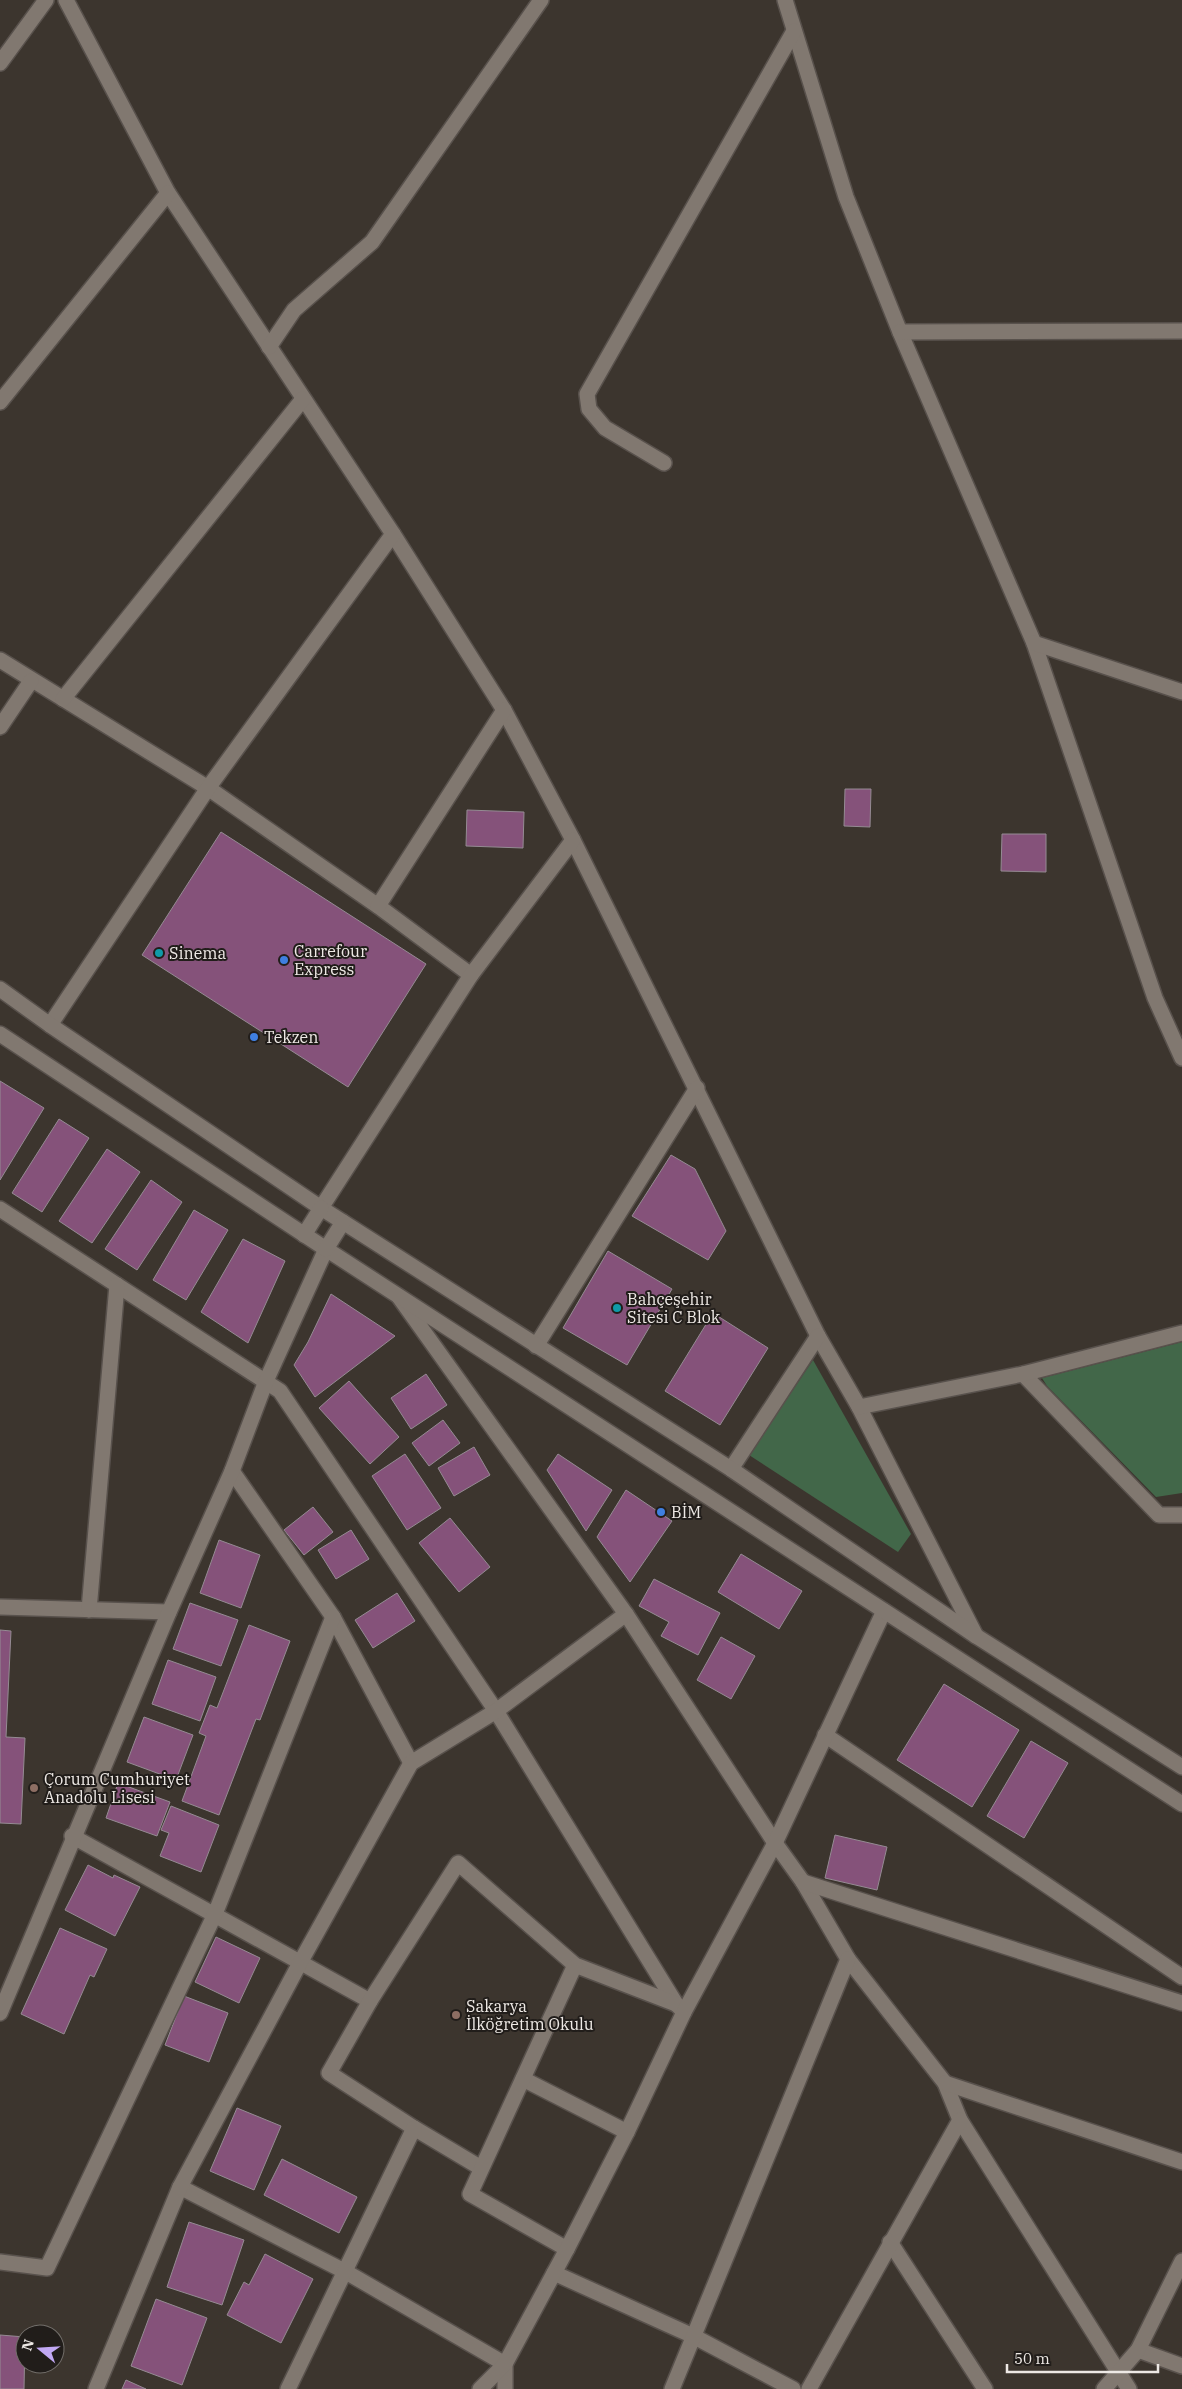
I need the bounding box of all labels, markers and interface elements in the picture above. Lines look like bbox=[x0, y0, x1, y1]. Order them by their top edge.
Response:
place label: Carrefour Express bbox=[294, 941, 367, 979]
place label: Sinema bbox=[169, 943, 226, 963]
marker: Sinema bbox=[153, 947, 165, 959]
marker: Carrefour Express bbox=[278, 954, 290, 966]
place label: Tekzen bbox=[264, 1027, 318, 1047]
marker: Tekzen bbox=[248, 1031, 260, 1043]
place label: Bahçeşehir Sitesi C Blok bbox=[627, 1289, 721, 1327]
marker: Bahçeşehir Sitesi C Blok bbox=[611, 1302, 623, 1314]
place label: BİM bbox=[671, 1502, 701, 1522]
marker: BİM bbox=[655, 1506, 667, 1518]
place label: Çorum Cumhuriyet Anadolu Lisesi bbox=[44, 1769, 190, 1807]
marker: Çorum Cumhuriyet Anadolu Lisesi bbox=[28, 1782, 40, 1794]
place label: Sakarya İlköğretim Okulu bbox=[466, 1996, 594, 2034]
marker: Sakarya İlköğretim Okulu bbox=[450, 2009, 462, 2021]
north arrow bbox=[15, 2324, 65, 2374]
text: N bbox=[17, 2337, 38, 2353]
scale bar bbox=[1007, 2342, 1158, 2374]
text: 50 m bbox=[1014, 2349, 1050, 2368]

